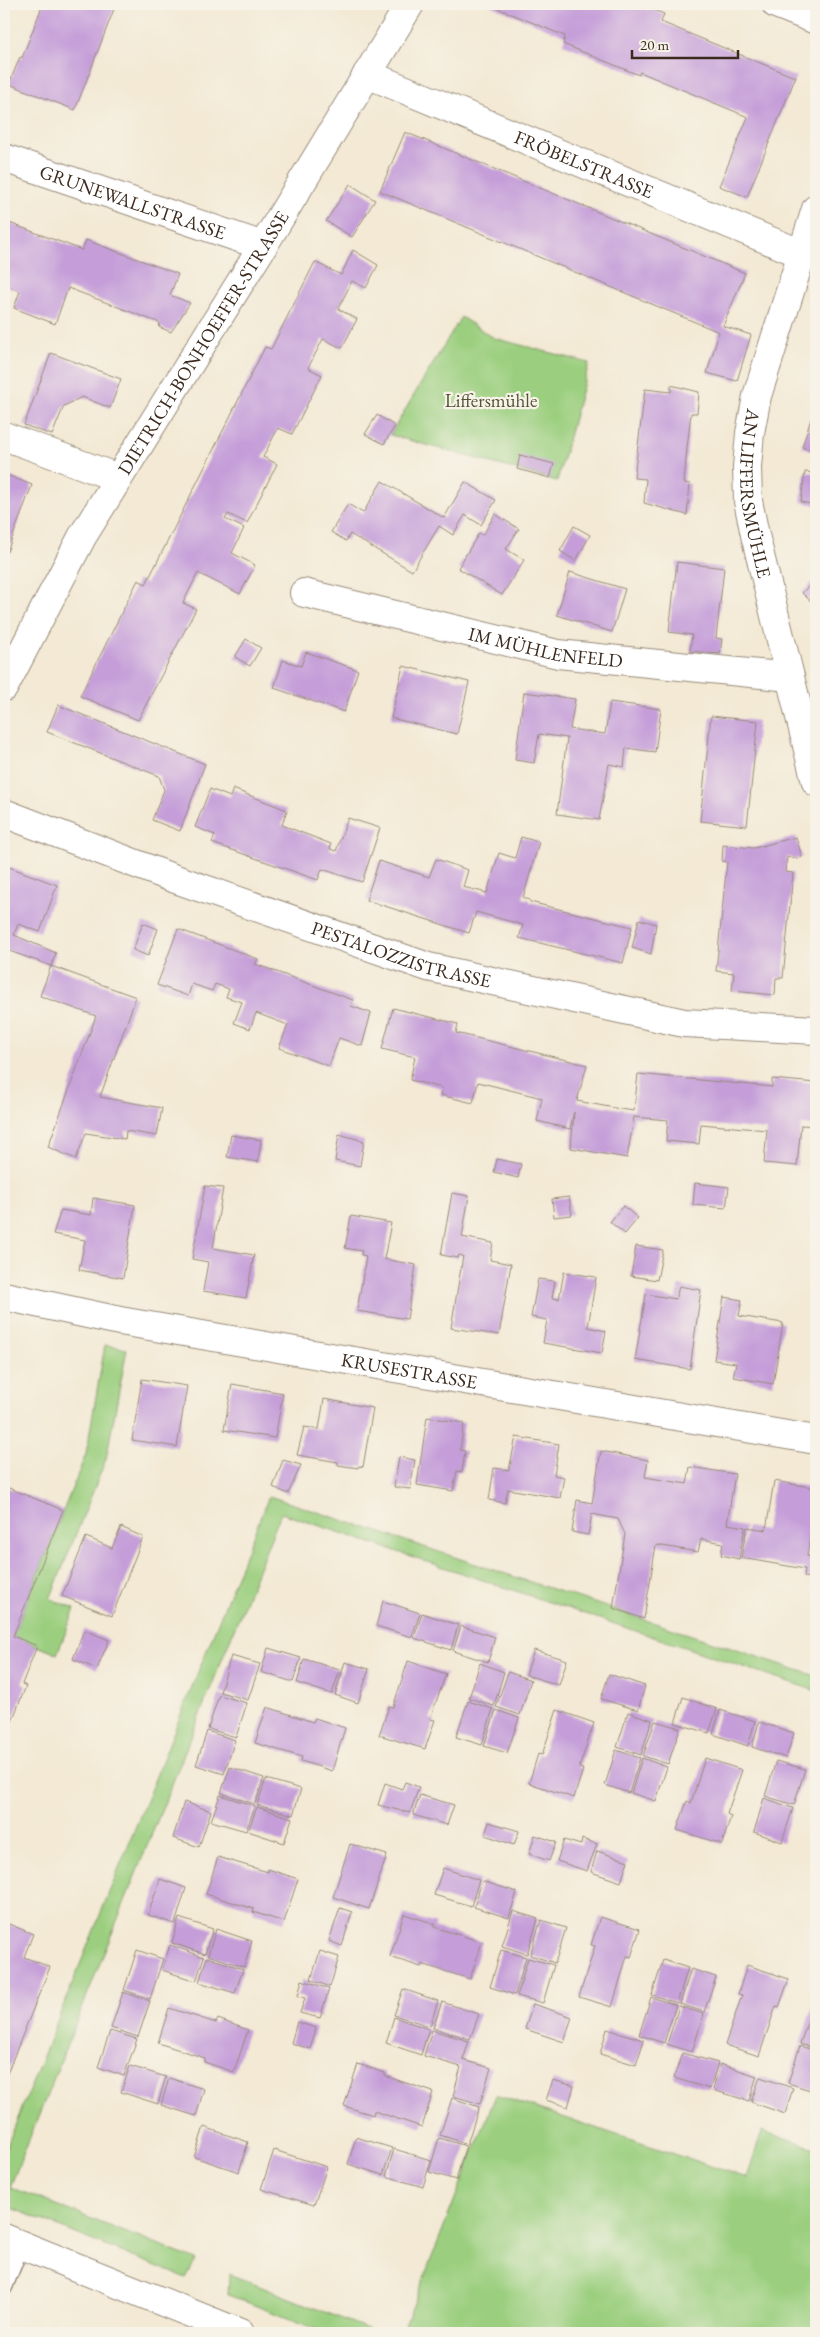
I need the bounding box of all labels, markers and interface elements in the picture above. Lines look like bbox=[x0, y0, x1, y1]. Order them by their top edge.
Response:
scale bar bbox=[632, 28, 739, 60]
text: 20 m bbox=[640, 35, 669, 54]
street label: FRÖBELSTRASSE bbox=[511, 124, 657, 204]
street label: GRUNEWALLSTRASSE bbox=[36, 159, 229, 246]
street label: DIETRICH-BONHOEFFER-STRASSE bbox=[112, 206, 295, 479]
park label: Liffersmühle bbox=[445, 388, 537, 413]
street label: AN LIFFERSMÜHLE bbox=[734, 406, 777, 581]
street label: IM MÜHLENFELD bbox=[466, 621, 624, 673]
street label: PESTALOZZISTRASSE bbox=[308, 915, 494, 993]
street label: KRUSESTRASSE bbox=[339, 1347, 479, 1395]

